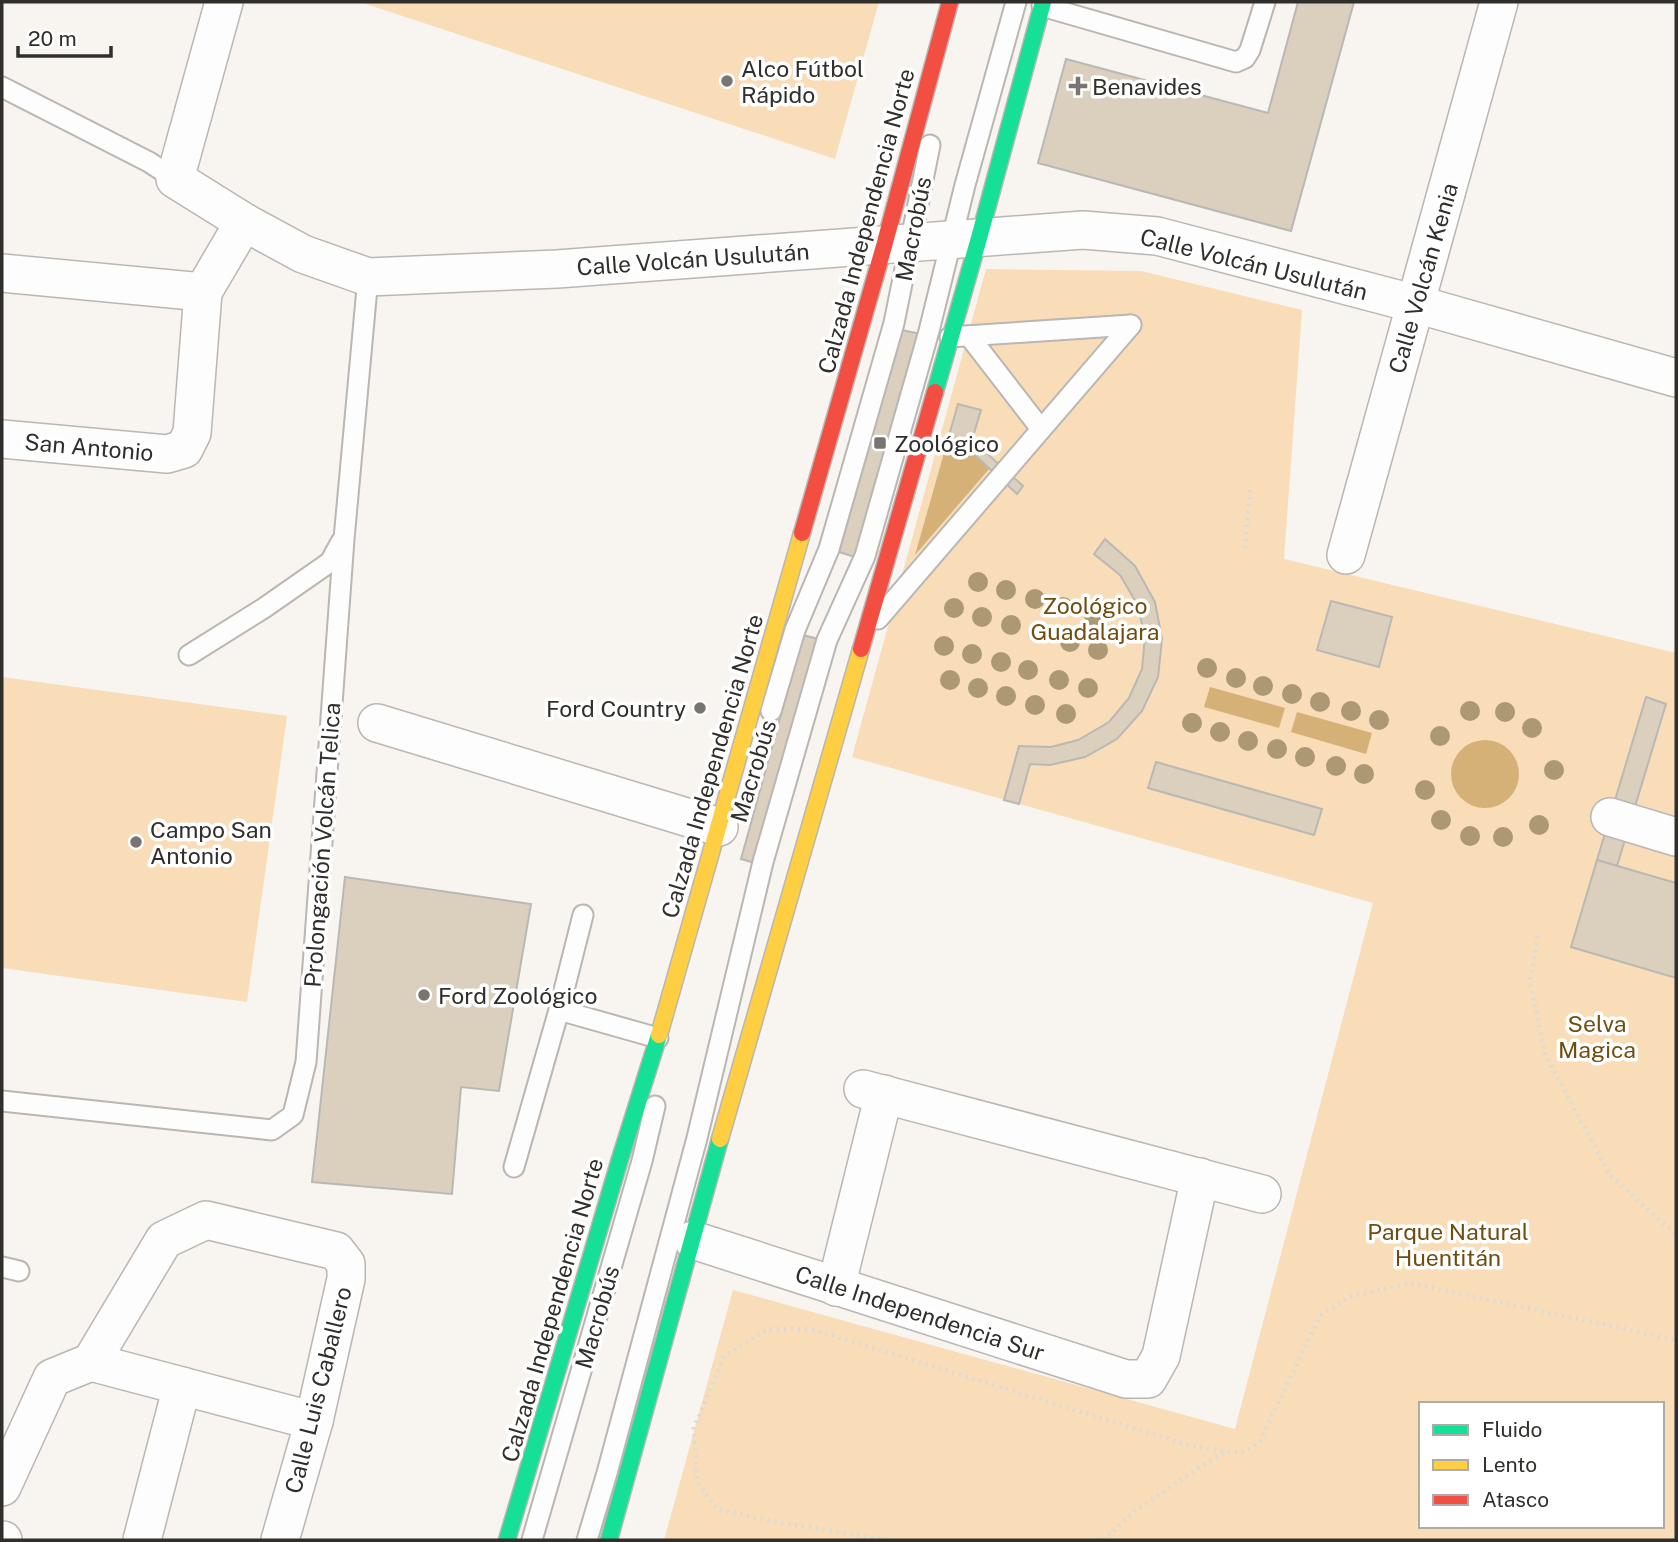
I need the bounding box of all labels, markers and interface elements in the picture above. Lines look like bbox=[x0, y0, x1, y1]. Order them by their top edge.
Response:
scale bar bbox=[18, 14, 110, 58]
text: 20 m bbox=[28, 26, 77, 51]
place label: Alco Fútbol Rápido bbox=[741, 55, 864, 108]
street label: Calzada Independencia Norte bbox=[812, 65, 920, 377]
marker: Alco Fútbol Rápido bbox=[719, 73, 735, 89]
place label: Benavides bbox=[1092, 73, 1202, 100]
marker: Benavides bbox=[1070, 78, 1086, 94]
street label: Macrobús bbox=[890, 174, 936, 284]
street label: Calle Volcán Kenia bbox=[1383, 180, 1463, 376]
street label: Calle Volcán Usulután bbox=[1138, 223, 1370, 305]
street label: Calle Volcán Usulután bbox=[576, 237, 810, 281]
street label: San Antonio bbox=[23, 428, 155, 466]
place label: Zoológico bbox=[894, 430, 999, 457]
marker: Zoológico bbox=[872, 435, 888, 451]
park label: Zoológico Guadalajara bbox=[1031, 592, 1160, 645]
street label: Calzada Independencia Norte bbox=[656, 611, 768, 921]
place label: Ford Country bbox=[546, 695, 686, 722]
marker: Ford Country bbox=[692, 700, 708, 716]
street label: Prolongación Volcán Telica bbox=[299, 702, 345, 988]
street label: Macrobús bbox=[725, 716, 781, 826]
place label: Campo San Antonio bbox=[150, 816, 272, 869]
marker: Campo San Antonio bbox=[128, 834, 144, 850]
place label: Ford Zoológico bbox=[438, 982, 598, 1009]
marker: Ford Zoológico bbox=[416, 987, 432, 1003]
park label: Selva Magica bbox=[1558, 1010, 1636, 1063]
street label: Calzada Independencia Norte bbox=[496, 1155, 608, 1465]
park label: Parque Natural Huentitán bbox=[1367, 1218, 1529, 1271]
street label: Calle Independencia Sur bbox=[792, 1260, 1048, 1366]
street label: Macrobús bbox=[569, 1262, 625, 1372]
street label: Calle Luis Caballero bbox=[279, 1284, 357, 1496]
legend bbox=[1419, 1402, 1664, 1528]
text: Fluido bbox=[1482, 1417, 1542, 1442]
text: Lento bbox=[1482, 1452, 1537, 1477]
text: Atasco bbox=[1482, 1487, 1549, 1512]

